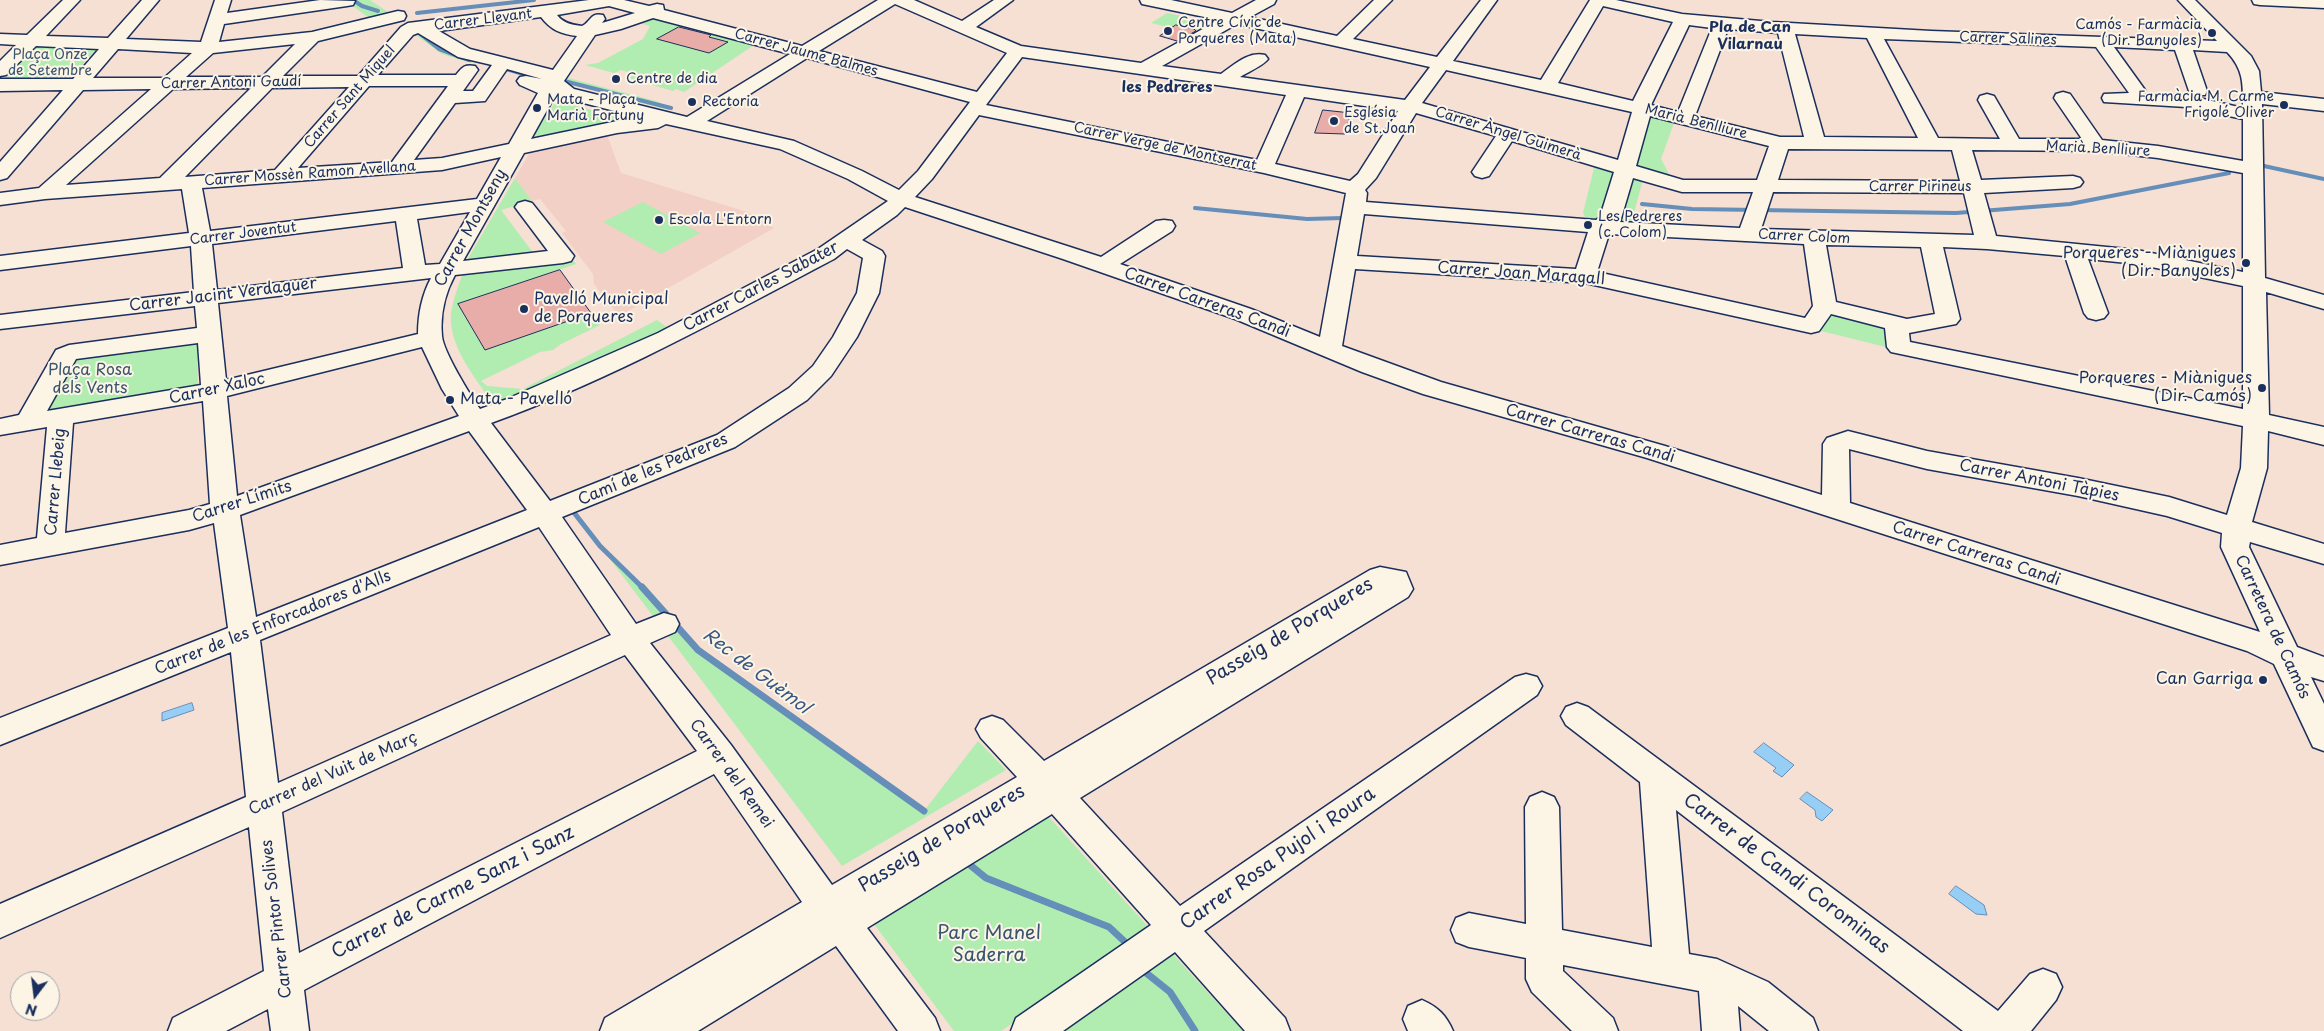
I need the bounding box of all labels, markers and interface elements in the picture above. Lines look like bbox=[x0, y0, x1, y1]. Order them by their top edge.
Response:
street label: Carrer Llevant bbox=[433, 6, 533, 34]
place label: Centre Cívic de Porqueres (Mata) bbox=[1178, 15, 1296, 48]
place label: Camós - Farmàcia (Dir. Banyoles) bbox=[2075, 17, 2202, 49]
district label: Pla de Can Vilarnau bbox=[1709, 19, 1791, 54]
marker: Centre Cívic de Porqueres (Mata) bbox=[1162, 25, 1174, 37]
street label: Carrer Jaume Balmes bbox=[733, 26, 879, 80]
marker: Camós - Farmàcia (Dir. Banyoles) bbox=[2206, 27, 2218, 39]
street label: Carrer Salines bbox=[1959, 29, 2057, 49]
street label: Carrer Sant Miquel bbox=[301, 42, 399, 152]
park label: Plaça Onze de Setembre bbox=[8, 47, 92, 80]
place label: Centre de dia bbox=[626, 71, 717, 87]
street label: Carrer Antoni Gaudí bbox=[161, 73, 301, 93]
marker: Centre de dia bbox=[610, 73, 622, 85]
district label: les Pedreres bbox=[1122, 79, 1212, 97]
place label: Farmàcia M. Carme Frigolé Oliver bbox=[2138, 89, 2274, 121]
place label: Mata - Plaça Marià Fortuny bbox=[547, 92, 644, 124]
place label: Rectoria bbox=[702, 94, 759, 110]
marker: Rectoria bbox=[686, 96, 698, 108]
marker: Farmàcia M. Carme Frigolé Oliver bbox=[2278, 99, 2290, 111]
street label: Marià Benlliure bbox=[1643, 101, 1749, 143]
marker: Mata - Plaça Marià Fortuny bbox=[531, 102, 543, 114]
street label: Carrer Àngel Guimerà bbox=[1433, 104, 1583, 164]
place label: Església de St.Joan bbox=[1344, 105, 1415, 138]
marker: Església de St.Joan bbox=[1328, 115, 1340, 127]
street label: Carrer Verge de Montserrat bbox=[1072, 119, 1258, 175]
street label: Marià Benlliure bbox=[2045, 138, 2151, 160]
street label: Carrer Mossèn Ramon Avellana bbox=[204, 158, 416, 190]
street label: Carrer Montseny bbox=[431, 166, 511, 290]
street label: Carrer Pirineus bbox=[1869, 179, 1971, 195]
place label: Les Pedreres (c. Colom) bbox=[1598, 209, 1682, 242]
place label: Escola L'Entorn bbox=[669, 212, 772, 228]
marker: Escola L'Entorn bbox=[653, 214, 665, 226]
street label: Carrer Joventut bbox=[189, 219, 297, 249]
marker: Les Pedreres (c. Colom) bbox=[1582, 219, 1594, 231]
street label: Carrer Colom bbox=[1757, 226, 1851, 248]
street label: Carrer Carles Sabater bbox=[680, 238, 842, 336]
place label: Porqueres - Miànigues (Dir. Banyoles) bbox=[2063, 244, 2236, 282]
marker: Porqueres - Miànigues (Dir. Banyoles) bbox=[2240, 257, 2252, 269]
street label: Carrer Joan Maragall bbox=[1437, 259, 1605, 289]
street label: Carrer Carreras Candi bbox=[1121, 264, 1293, 342]
street label: Carrer Jacint Verdaguer bbox=[128, 274, 318, 316]
place label: Pavelló Municipal de Porqueres bbox=[534, 290, 669, 328]
marker: Pavelló Municipal de Porqueres bbox=[518, 303, 530, 315]
park label: Plaça Rosa dels Vents bbox=[48, 361, 132, 399]
street label: Carrer Xaloc bbox=[167, 369, 267, 409]
place label: Porqueres - Miànigues (Dir. Camós) bbox=[2079, 369, 2252, 407]
marker: Porqueres - Miànigues (Dir. Camós) bbox=[2256, 382, 2268, 394]
place label: Mata - Pavelló bbox=[460, 390, 572, 410]
marker: Mata - Pavelló bbox=[444, 394, 456, 406]
street label: Carrer Carreras Candi bbox=[1503, 401, 1677, 467]
street label: Carrer Llebeig bbox=[42, 427, 70, 537]
street label: Camí de les Pedreres bbox=[575, 430, 731, 510]
street label: Carrer Antoni Tàpies bbox=[1958, 456, 2120, 506]
street label: Carrer Límits bbox=[190, 477, 294, 527]
street label: Carrer Carreras Candi bbox=[1890, 518, 2062, 590]
street label: Carretera de Camós bbox=[2230, 552, 2314, 702]
street label: Carrer de les Enforcadores d'Alls bbox=[152, 567, 394, 679]
street label: Passeig de Porqueres bbox=[1203, 573, 1377, 691]
water label: Rec de Guèmol bbox=[698, 625, 814, 719]
place label: Can Garriga bbox=[2156, 670, 2253, 690]
marker: Can Garriga bbox=[2257, 674, 2269, 686]
street label: Carrer del Remei bbox=[685, 716, 777, 832]
street label: Carrer del Vuit de Març bbox=[246, 728, 420, 820]
street label: Passeig de Porqueres bbox=[855, 780, 1029, 898]
street label: Carrer Rosa Pujol i Roura bbox=[1176, 783, 1380, 935]
street label: Carrer de Candi Corominas bbox=[1678, 789, 1894, 959]
street label: Carrer de Carme Sanz i Sanz bbox=[328, 822, 578, 964]
street label: Carrer Pintor Solives bbox=[258, 839, 296, 999]
park label: Parc Manel Saderra bbox=[937, 923, 1041, 967]
north arrow bbox=[10, 971, 60, 1021]
text: N bbox=[23, 998, 39, 1022]

